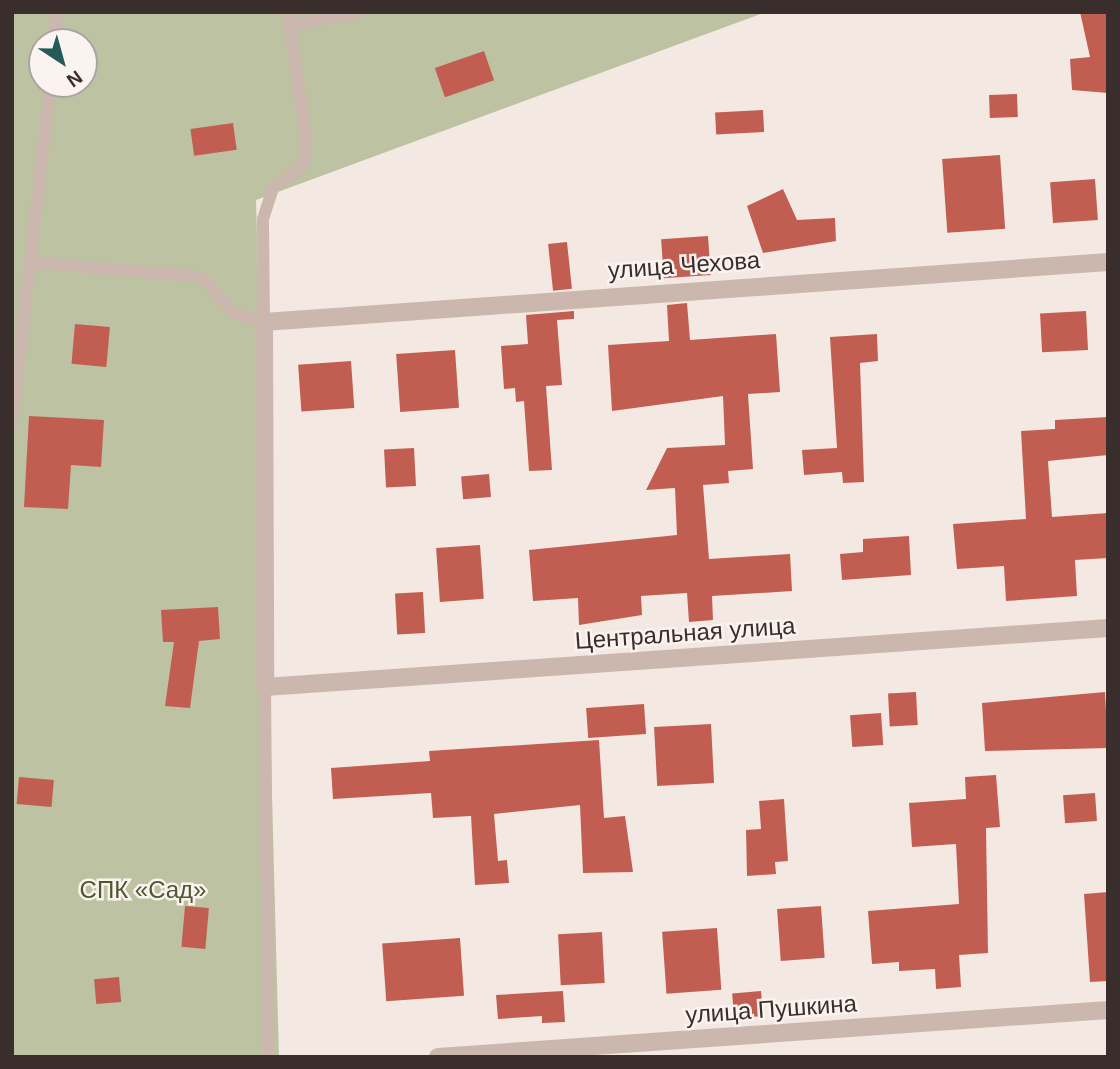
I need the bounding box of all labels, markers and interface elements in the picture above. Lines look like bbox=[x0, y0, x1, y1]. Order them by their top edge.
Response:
north arrow bbox=[28, 28, 98, 98]
text: N bbox=[63, 66, 86, 91]
street label: улица Чехова bbox=[607, 245, 761, 285]
street label: Центральная улица bbox=[574, 611, 796, 655]
park label: СПК «Сад» bbox=[80, 876, 206, 904]
street label: улица Пушкина bbox=[684, 989, 858, 1029]

